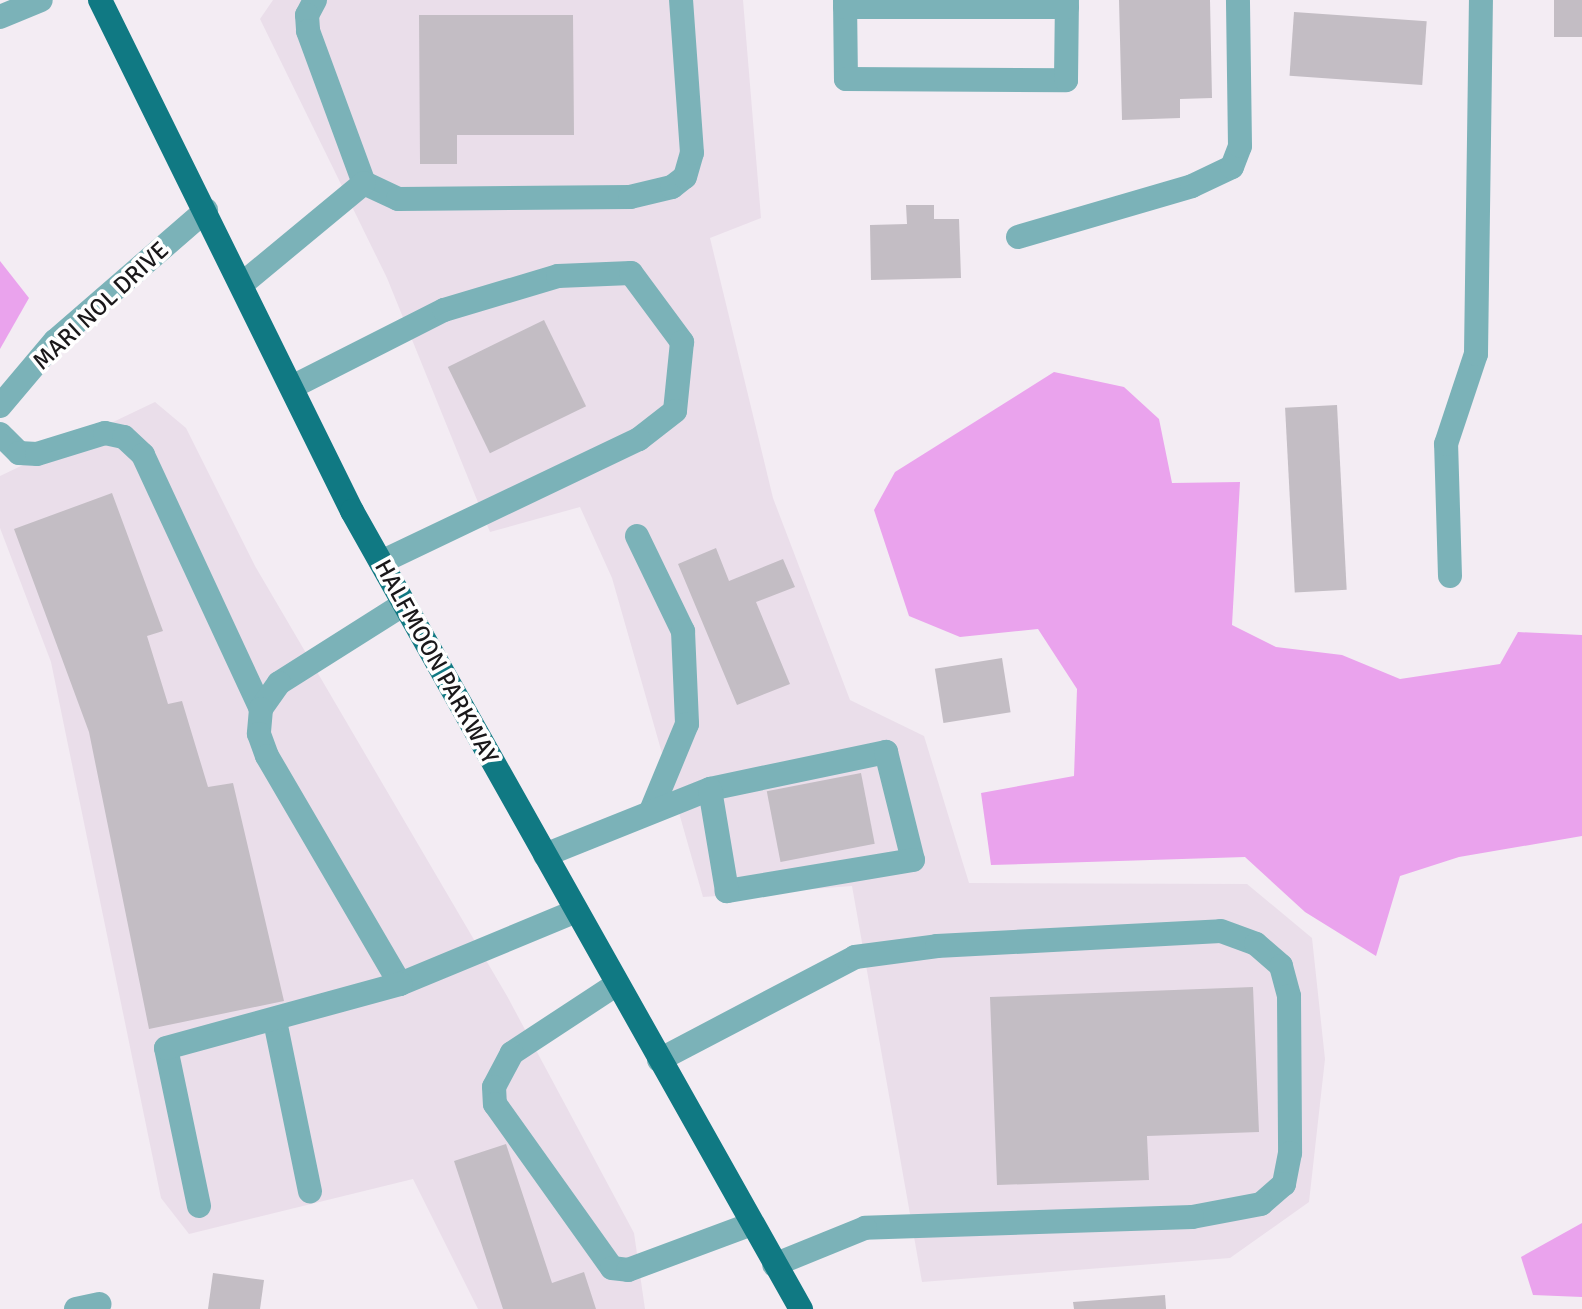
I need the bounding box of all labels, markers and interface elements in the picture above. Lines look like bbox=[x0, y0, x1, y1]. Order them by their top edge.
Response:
street label: MARI NOL DRIVE bbox=[27, 236, 175, 376]
street label: HALFMOON PARKWAY bbox=[368, 555, 504, 769]

